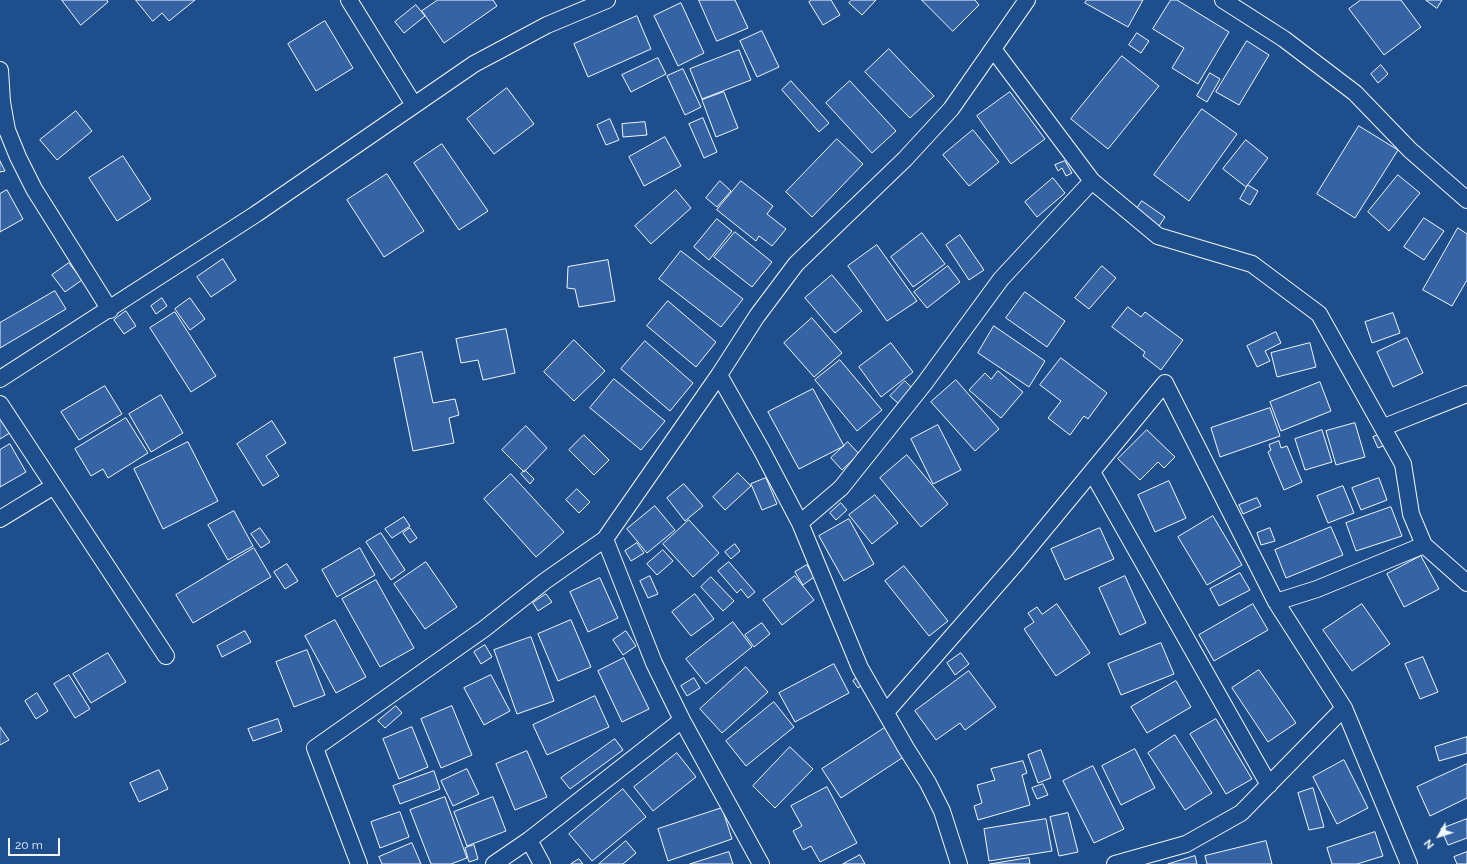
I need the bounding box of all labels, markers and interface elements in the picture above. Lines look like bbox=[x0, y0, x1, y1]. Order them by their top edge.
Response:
north arrow bbox=[1419, 816, 1459, 856]
scale bar bbox=[10, 830, 62, 856]
text: N bbox=[1422, 837, 1437, 851]
text: 20 m bbox=[15, 838, 43, 852]

